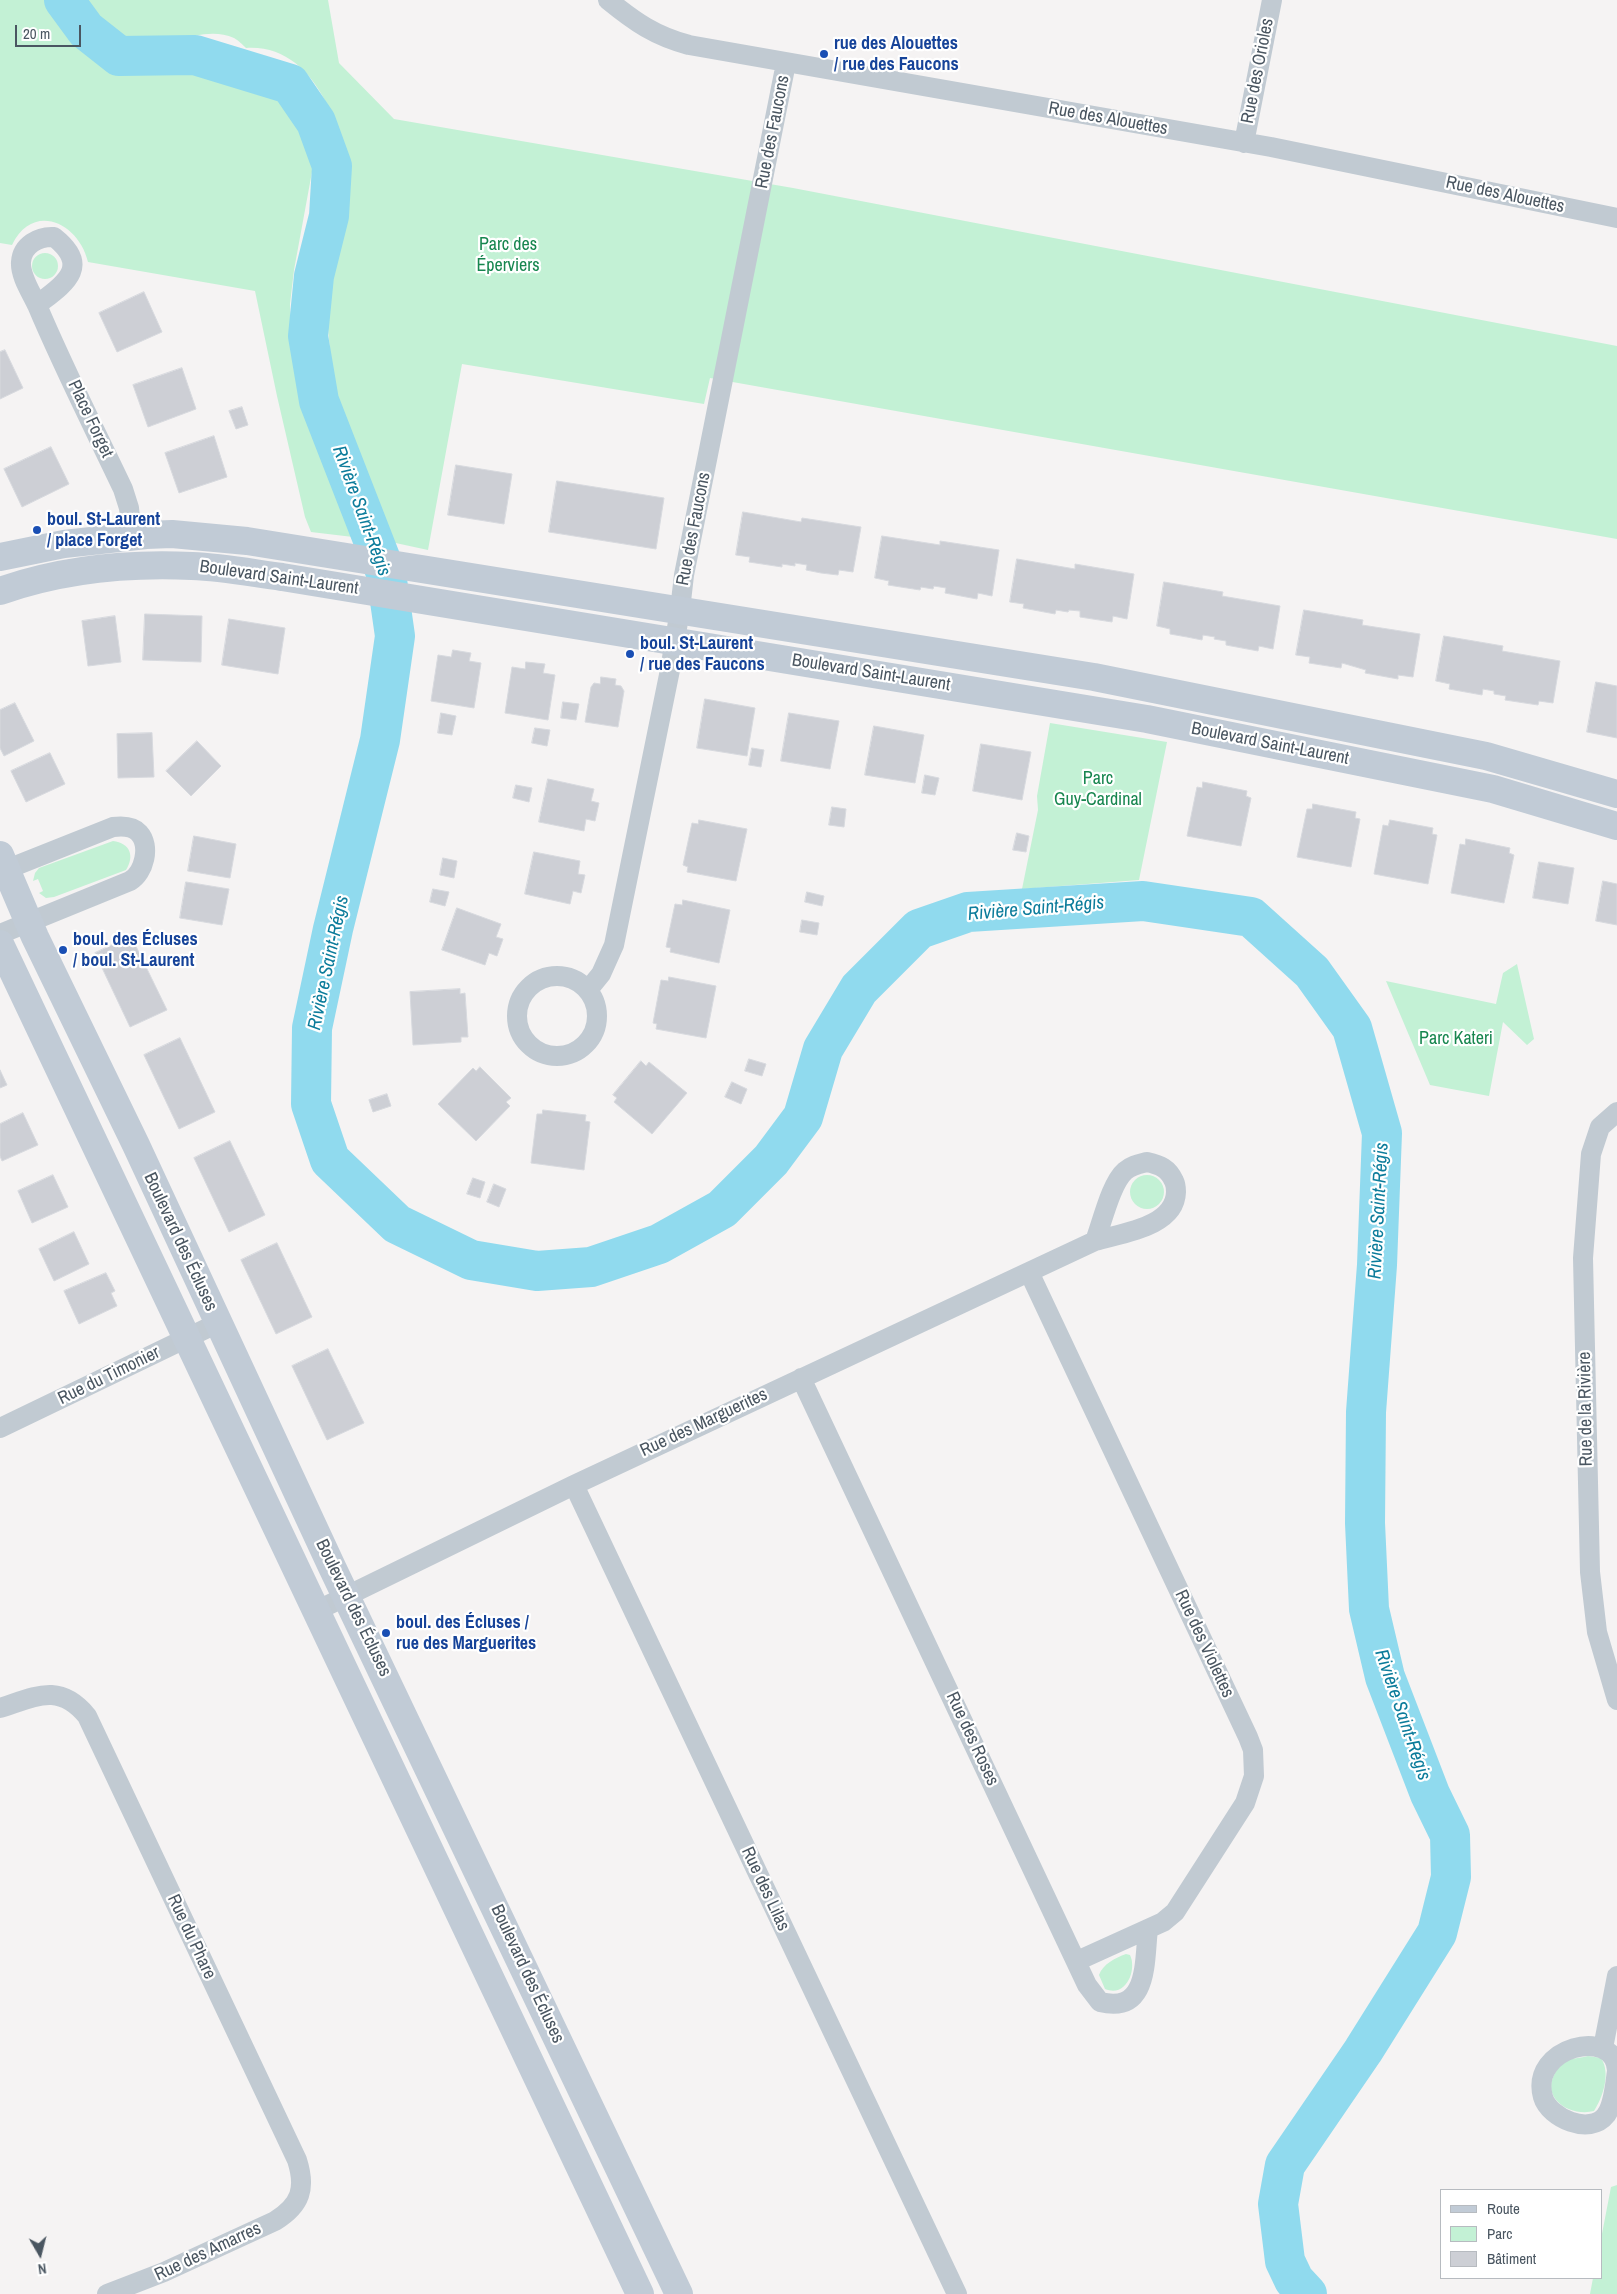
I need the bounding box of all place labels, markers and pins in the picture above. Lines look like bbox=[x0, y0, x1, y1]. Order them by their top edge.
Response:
place label: rue des Alouettes / rue des Faucons bbox=[834, 33, 959, 76]
marker: rue des Alouettes / rue des Faucons bbox=[818, 48, 830, 60]
place label: boul. St-Laurent / place Forget bbox=[47, 509, 160, 552]
marker: boul. St-Laurent / place Forget bbox=[31, 524, 43, 536]
place label: boul. St-Laurent / rue des Faucons bbox=[640, 633, 765, 676]
marker: boul. St-Laurent / rue des Faucons bbox=[624, 648, 636, 660]
place label: boul. des Écluses / boul. St-Laurent bbox=[73, 929, 198, 972]
marker: boul. des Écluses / boul. St-Laurent bbox=[57, 944, 69, 956]
place label: boul. des Écluses / rue des Marguerites bbox=[396, 1612, 536, 1655]
marker: boul. des Écluses / rue des Marguerites bbox=[380, 1627, 392, 1639]

